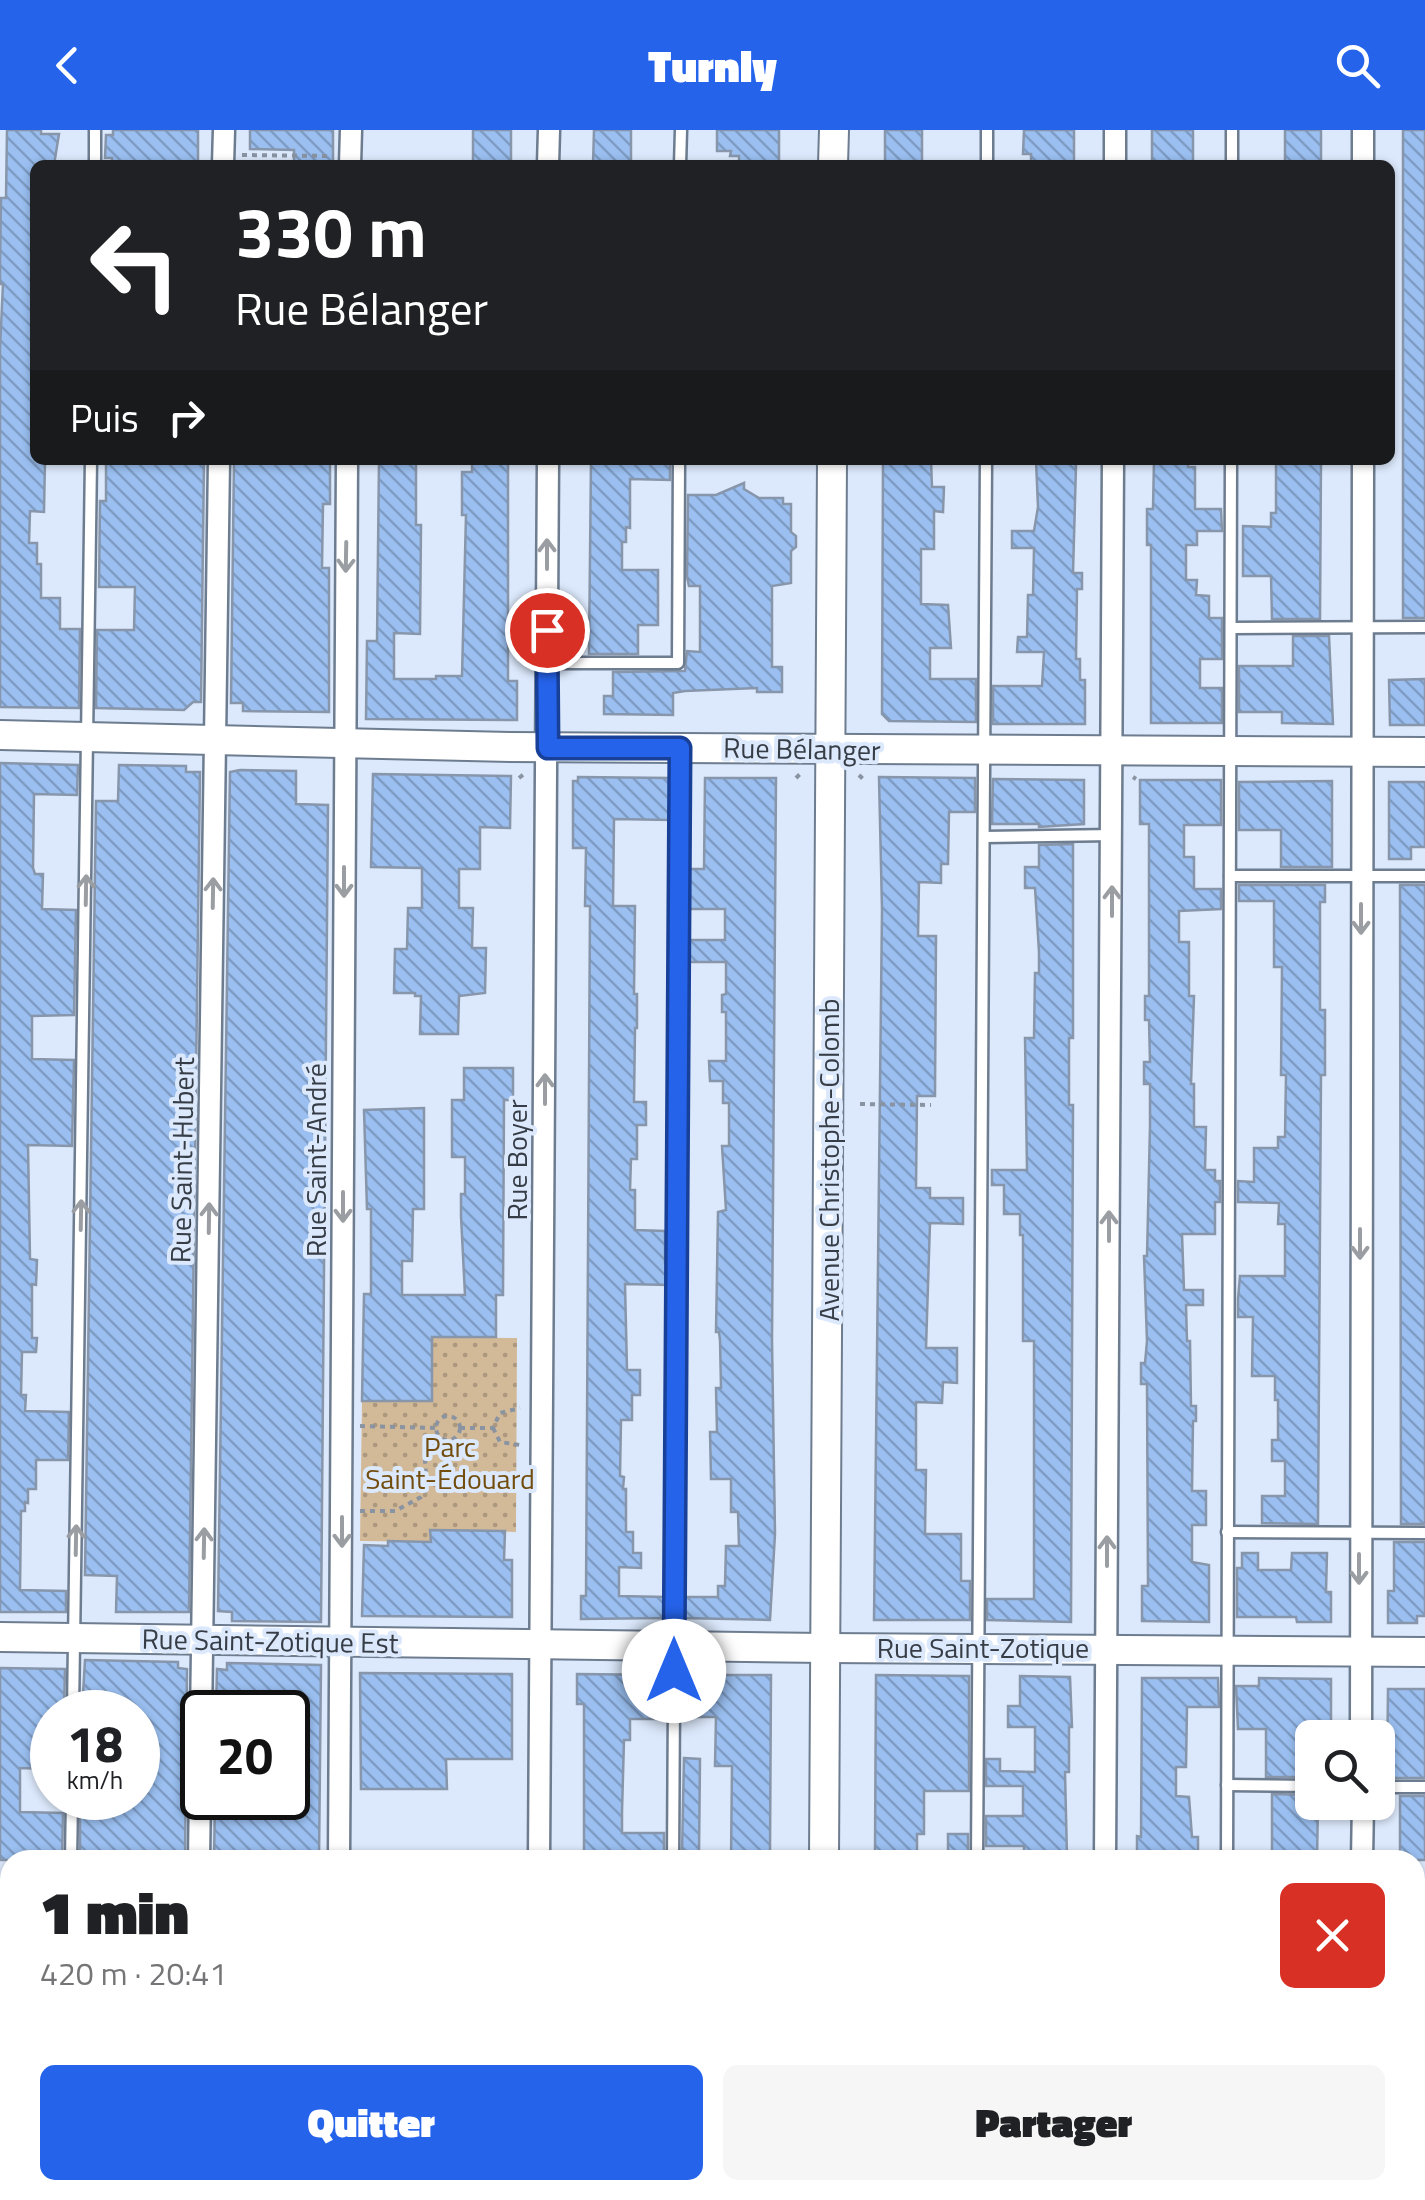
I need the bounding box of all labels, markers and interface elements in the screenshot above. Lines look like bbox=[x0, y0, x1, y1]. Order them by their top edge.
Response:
text: Turnly bbox=[648, 31, 777, 99]
icon: back bbox=[40, 38, 95, 93]
icon: search bbox=[1330, 38, 1385, 93]
text: 330 m bbox=[235, 178, 427, 284]
icon: left bbox=[70, 200, 200, 330]
text: Rue Bélanger bbox=[235, 274, 488, 342]
text: Puis bbox=[70, 389, 139, 447]
icon: right bbox=[159, 390, 214, 445]
one-way arrow bbox=[538, 538, 557, 570]
one-way arrow bbox=[336, 540, 356, 573]
pin bbox=[505, 588, 590, 673]
icon: arrive bbox=[520, 603, 575, 658]
street label: Rue Bélanger bbox=[723, 726, 881, 771]
one-way arrow bbox=[334, 866, 354, 898]
one-way arrow bbox=[76, 874, 96, 906]
one-way arrow bbox=[204, 877, 223, 909]
one-way arrow bbox=[1102, 885, 1122, 918]
one-way arrow bbox=[1352, 902, 1370, 935]
street label: Avenue Christophe-Colomb bbox=[807, 999, 850, 1321]
street label: Rue Saint-Hubert bbox=[158, 1056, 205, 1263]
street label: Rue Saint-André bbox=[294, 1063, 337, 1257]
one-way arrow bbox=[536, 1073, 554, 1106]
street label: Rue Boyer bbox=[495, 1099, 538, 1221]
one-way arrow bbox=[334, 1190, 352, 1223]
one-way arrow bbox=[71, 1199, 90, 1231]
one-way arrow bbox=[199, 1202, 218, 1234]
one-way arrow bbox=[1100, 1210, 1118, 1242]
one-way arrow bbox=[1350, 1228, 1370, 1260]
park label: Parc Saint-Édouard bbox=[365, 1425, 535, 1500]
one-way arrow bbox=[332, 1516, 351, 1548]
one-way arrow bbox=[66, 1524, 85, 1556]
one-way arrow bbox=[194, 1527, 214, 1560]
one-way arrow bbox=[1098, 1535, 1116, 1568]
one-way arrow bbox=[1350, 1552, 1368, 1585]
street label: Rue Saint-Zotique Est bbox=[141, 1617, 399, 1664]
position arrow bbox=[622, 1619, 726, 1723]
street label: Rue Saint-Zotique bbox=[877, 1626, 1089, 1669]
speed limit sign: 20 bbox=[180, 1690, 310, 1820]
text: 18 bbox=[67, 1705, 123, 1781]
map controls bbox=[1295, 1720, 1395, 1820]
button: search bbox=[1295, 1720, 1395, 1820]
text: km/h bbox=[67, 1761, 123, 1799]
text: 1 min bbox=[40, 1866, 189, 1957]
button: close bbox=[1280, 1883, 1385, 1988]
text: 420 m · 20:41 bbox=[40, 1949, 227, 1997]
button: Quitter bbox=[40, 2065, 703, 2180]
button: Partager bbox=[723, 2065, 1385, 2180]

